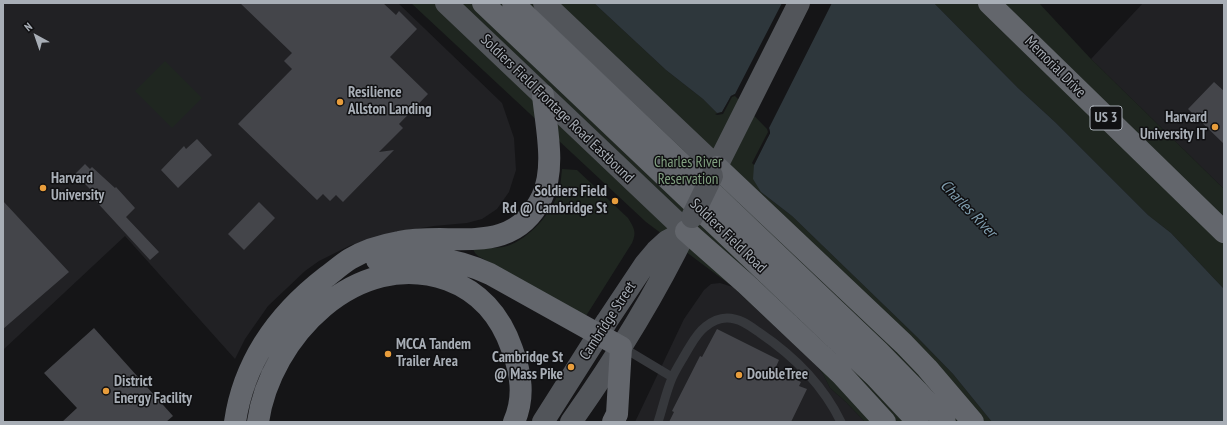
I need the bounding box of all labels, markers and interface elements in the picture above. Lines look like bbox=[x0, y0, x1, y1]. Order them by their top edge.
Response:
north arrow bbox=[16, 16, 56, 56]
text: N bbox=[22, 20, 35, 34]
street label: Soldiers Field Frontage Road Eastbound bbox=[477, 31, 637, 187]
street label: Memorial Drive bbox=[1021, 33, 1089, 101]
place label: Resilience Allston Landing bbox=[348, 84, 432, 119]
marker: Resilience Allston Landing bbox=[335, 97, 345, 107]
road number: US 3 bbox=[1090, 106, 1122, 130]
place label: Harvard University IT bbox=[1140, 109, 1207, 144]
marker: Harvard University IT bbox=[1210, 122, 1220, 132]
park label: Charles River Reservation bbox=[654, 154, 722, 189]
place label: Harvard University bbox=[51, 170, 104, 205]
water label: Charles River bbox=[936, 176, 1000, 242]
marker: Harvard University bbox=[38, 183, 48, 193]
place label: Soldiers Field Rd @ Cambridge St bbox=[502, 183, 607, 218]
street label: Soldiers Field Road bbox=[686, 195, 770, 277]
marker: Soldiers Field Rd @ Cambridge St bbox=[610, 196, 620, 206]
street label: Cambridge Street bbox=[576, 278, 640, 364]
place label: MCCA Tandem Trailer Area bbox=[396, 336, 471, 371]
marker: MCCA Tandem Trailer Area bbox=[383, 349, 393, 359]
place label: Cambridge St @ Mass Pike bbox=[492, 349, 563, 384]
marker: Cambridge St @ Mass Pike bbox=[566, 362, 576, 372]
place label: DoubleTree bbox=[747, 366, 808, 384]
marker: DoubleTree bbox=[734, 370, 744, 380]
place label: District Energy Facility bbox=[114, 373, 192, 408]
marker: District Energy Facility bbox=[101, 386, 111, 396]

